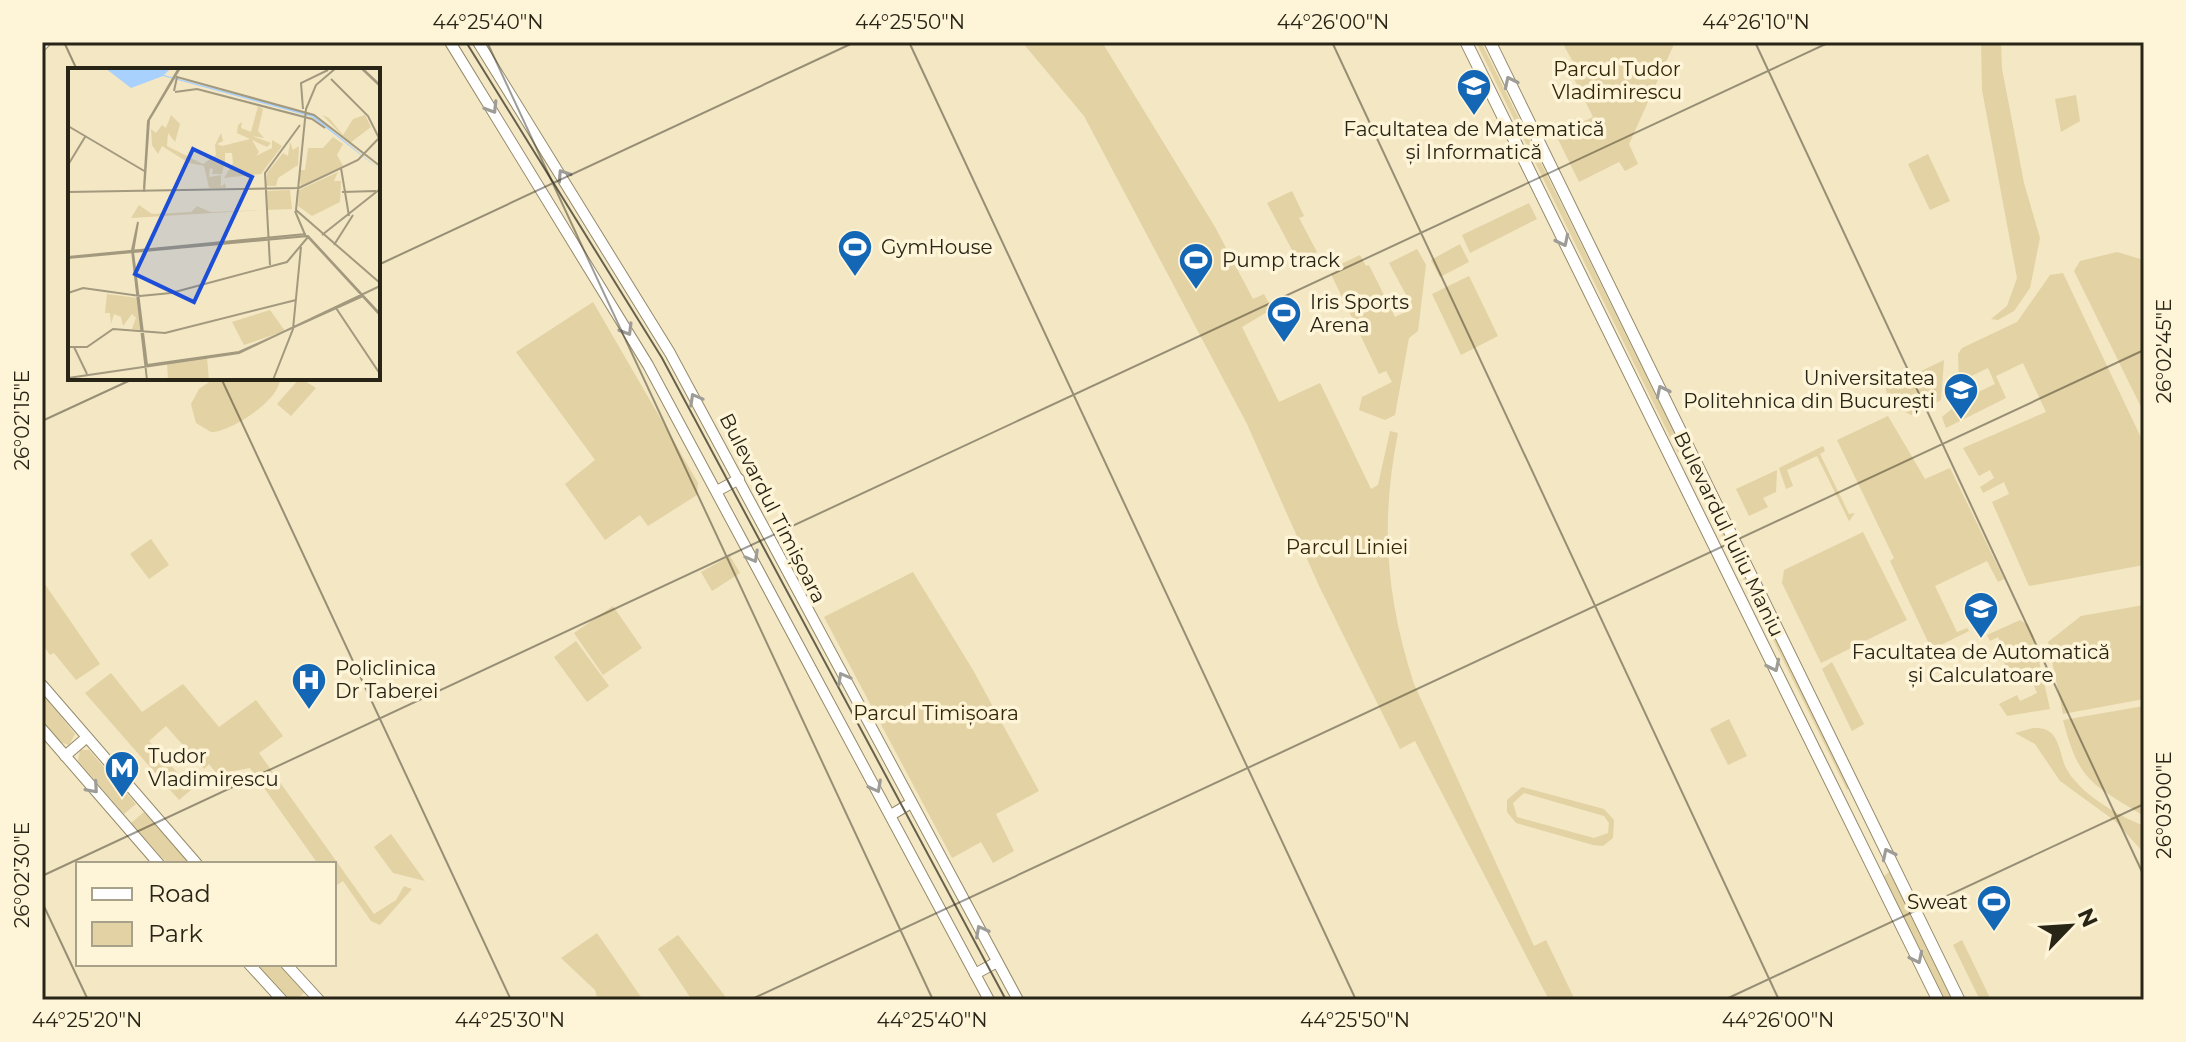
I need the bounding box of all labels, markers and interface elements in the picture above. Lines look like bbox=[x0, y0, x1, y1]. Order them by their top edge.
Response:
text: 44°25'40"N bbox=[432, 10, 544, 34]
text: 44°25'50"N bbox=[855, 10, 965, 34]
text: 44°26'00"N bbox=[1277, 10, 1389, 34]
text: 44°26'10"N bbox=[1702, 10, 1810, 34]
park label: Parcul Tudor Vladimirescu bbox=[1552, 57, 1682, 104]
school or university icon: Facultatea de Matematică și Informatică bbox=[1455, 67, 1493, 117]
inset map bbox=[68, 68, 380, 380]
one-way arrow bbox=[1504, 76, 1519, 91]
one-way arrow bbox=[482, 99, 497, 114]
place label: Facultatea de Matematică și Informatică bbox=[1343, 117, 1605, 165]
one-way arrow bbox=[557, 170, 572, 184]
sports icon: GymHouse bbox=[836, 228, 874, 278]
one-way arrow bbox=[1554, 232, 1569, 247]
place label: GymHouse bbox=[881, 235, 993, 259]
sports icon: Pump track bbox=[1177, 241, 1215, 291]
place label: Pump track bbox=[1222, 248, 1340, 272]
place label: Iris Sports Arena bbox=[1310, 290, 1409, 337]
sports icon: Iris Sports Arena bbox=[1265, 294, 1303, 344]
text: 26°02'45"E bbox=[2152, 299, 2176, 403]
one-way arrow bbox=[617, 321, 633, 336]
place label: Universitatea Politehnica din București bbox=[1683, 366, 1935, 414]
text: 26°02'15"E bbox=[10, 370, 34, 470]
school or university icon: Universitatea Politehnica din București bbox=[1942, 371, 1980, 421]
one-way arrow bbox=[1655, 385, 1671, 399]
one-way arrow bbox=[690, 393, 705, 407]
street label: Bulevardul Timișoara bbox=[714, 409, 831, 607]
street label: Bulevardul Iuliu Maniu bbox=[1669, 427, 1789, 641]
park label: Parcul Liniei bbox=[1286, 535, 1408, 559]
one-way arrow bbox=[743, 549, 759, 563]
school or university icon: Facultatea de Automatică și Calculatoare bbox=[1962, 590, 2000, 640]
place label: Facultatea de Automatică și Calculatoare bbox=[1852, 640, 2110, 688]
place label: Policlinica Dr Taberei bbox=[335, 656, 438, 703]
one-way arrow bbox=[1764, 657, 1779, 672]
hospital icon: Policlinica Dr Taberei bbox=[290, 661, 328, 711]
one-way arrow bbox=[837, 673, 853, 687]
park label: Parcul Timișoara bbox=[853, 701, 1019, 726]
place label: Tudor Vladimirescu bbox=[148, 744, 279, 791]
metro station icon: Tudor Vladimirescu bbox=[103, 749, 141, 799]
text: 26°03'00"E bbox=[2152, 751, 2176, 859]
one-way arrow bbox=[866, 778, 881, 793]
one-way arrow bbox=[83, 779, 98, 793]
text: 26°02'30"E bbox=[10, 822, 34, 928]
one-way arrow bbox=[1882, 848, 1898, 863]
legend bbox=[76, 862, 336, 966]
text: Road bbox=[148, 879, 211, 908]
sports icon: Sweat bbox=[1975, 883, 2013, 933]
north arrow bbox=[2030, 886, 2110, 966]
place label: Sweat bbox=[1907, 890, 1968, 914]
text: N bbox=[2072, 904, 2104, 932]
text: Park bbox=[148, 919, 203, 948]
one-way arrow bbox=[975, 925, 990, 940]
one-way arrow bbox=[1907, 950, 1923, 964]
text: 44°25'20"N bbox=[32, 1008, 142, 1032]
text: 44°25'30"N bbox=[455, 1008, 565, 1032]
text: 44°25'40"N bbox=[876, 1008, 988, 1032]
text: 44°25'50"N bbox=[1300, 1008, 1410, 1032]
text: 44°26'00"N bbox=[1722, 1008, 1834, 1032]

